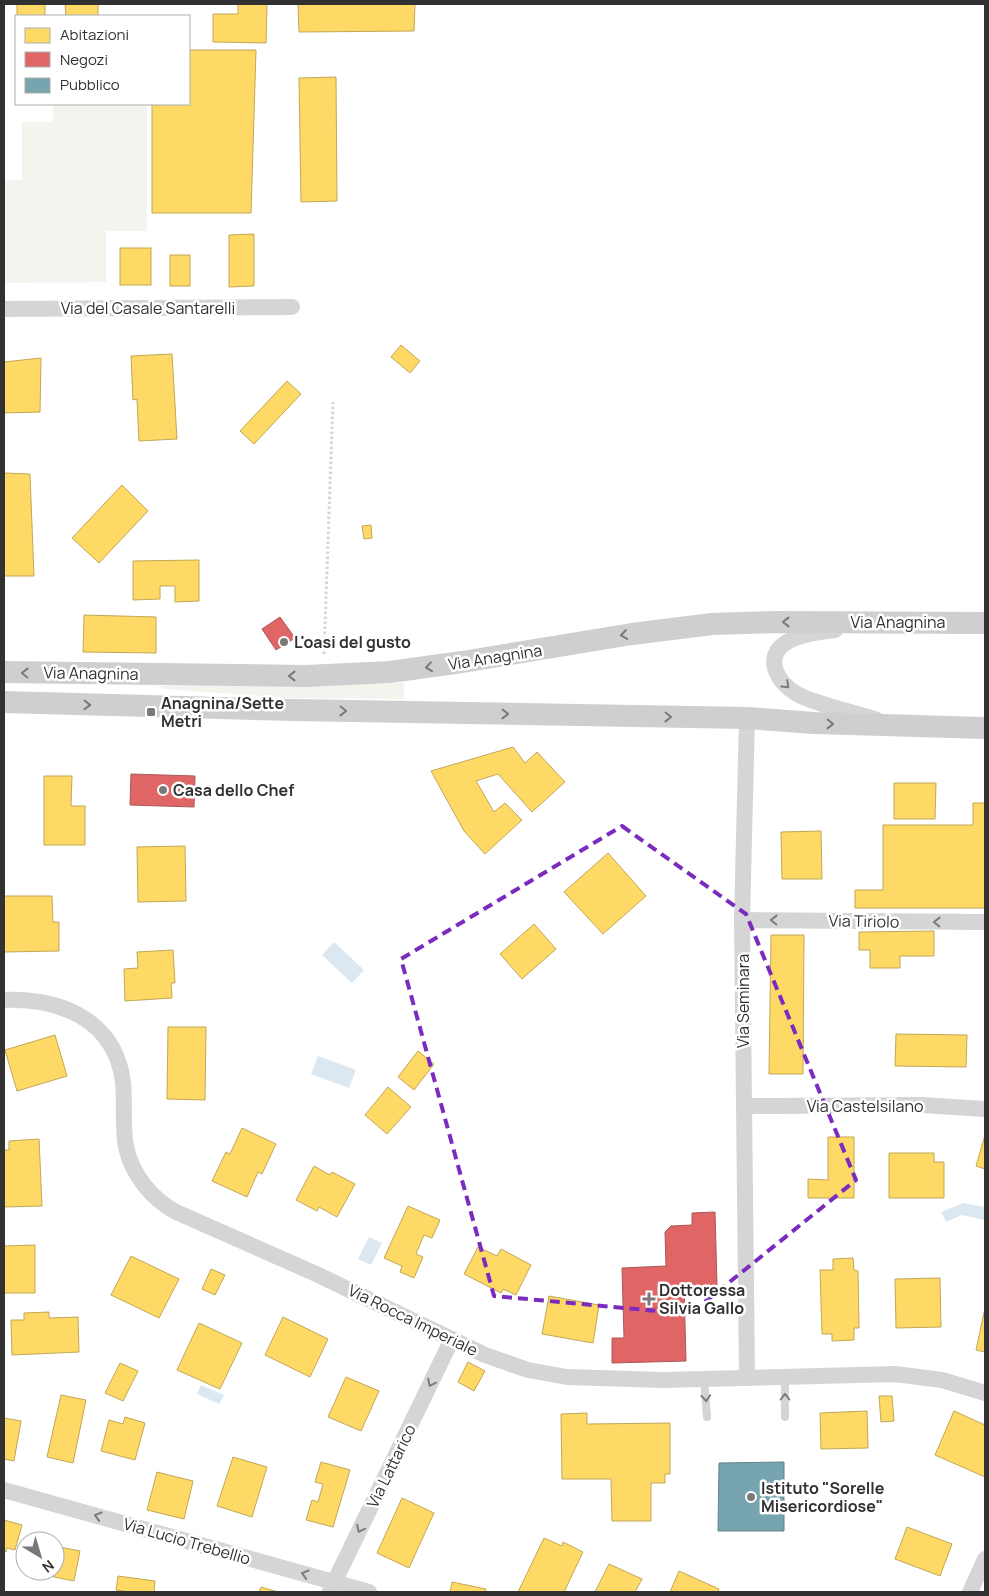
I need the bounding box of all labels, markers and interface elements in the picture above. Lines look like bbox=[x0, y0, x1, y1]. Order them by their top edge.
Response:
legend bbox=[15, 15, 190, 105]
text: Abitazioni bbox=[60, 24, 129, 45]
text: Negozi bbox=[60, 49, 108, 70]
text: Pubblico bbox=[60, 74, 120, 95]
street label: Via del Casale Santarelli bbox=[61, 297, 235, 319]
street label: Via Anagnina bbox=[851, 611, 945, 633]
one-way arrow bbox=[781, 617, 789, 627]
one-way arrow bbox=[620, 629, 628, 640]
place label: L'oasi del gusto bbox=[294, 631, 411, 653]
marker: L'oasi del gusto bbox=[278, 636, 290, 648]
street label: Via Anagnina bbox=[446, 639, 544, 675]
street label: Via Anagnina bbox=[43, 661, 139, 685]
one-way arrow bbox=[425, 661, 433, 672]
one-way arrow bbox=[21, 667, 29, 678]
one-way arrow bbox=[288, 671, 296, 681]
one-way arrow bbox=[780, 679, 789, 688]
place label: Anagnina/Sette Metri bbox=[161, 692, 285, 732]
one-way arrow bbox=[84, 699, 92, 710]
marker: Anagnina/Sette Metri bbox=[145, 706, 157, 718]
one-way arrow bbox=[340, 706, 347, 716]
one-way arrow bbox=[502, 709, 510, 719]
one-way arrow bbox=[664, 712, 672, 722]
one-way arrow bbox=[826, 719, 834, 729]
place label: Casa dello Chef bbox=[173, 779, 294, 801]
marker: Casa dello Chef bbox=[157, 784, 169, 796]
street label: Via Tiriolo bbox=[829, 909, 899, 933]
one-way arrow bbox=[770, 915, 778, 925]
one-way arrow bbox=[932, 917, 940, 927]
street label: Via Seminara bbox=[732, 954, 754, 1048]
street label: Via Castelsilano bbox=[807, 1095, 923, 1117]
street label: Via Rocca Imperiale bbox=[344, 1279, 482, 1361]
place label: Dottoressa Silvia Gallo bbox=[659, 1279, 745, 1319]
marker: Dottoressa Silvia Gallo bbox=[643, 1293, 655, 1305]
one-way arrow bbox=[427, 1378, 437, 1387]
one-way arrow bbox=[780, 1393, 790, 1400]
one-way arrow bbox=[700, 1394, 711, 1402]
street label: Via Lattarico bbox=[361, 1420, 421, 1512]
place label: Istituto "Sorelle Misericordiose" bbox=[761, 1477, 885, 1517]
marker: Istituto "Sorelle Misericordiose" bbox=[745, 1491, 757, 1503]
one-way arrow bbox=[95, 1512, 103, 1522]
street label: Via Lucio Trebellio bbox=[121, 1512, 253, 1570]
one-way arrow bbox=[356, 1524, 366, 1533]
north arrow bbox=[15, 1531, 65, 1581]
text: N bbox=[38, 1556, 58, 1577]
one-way arrow bbox=[302, 1570, 310, 1580]

